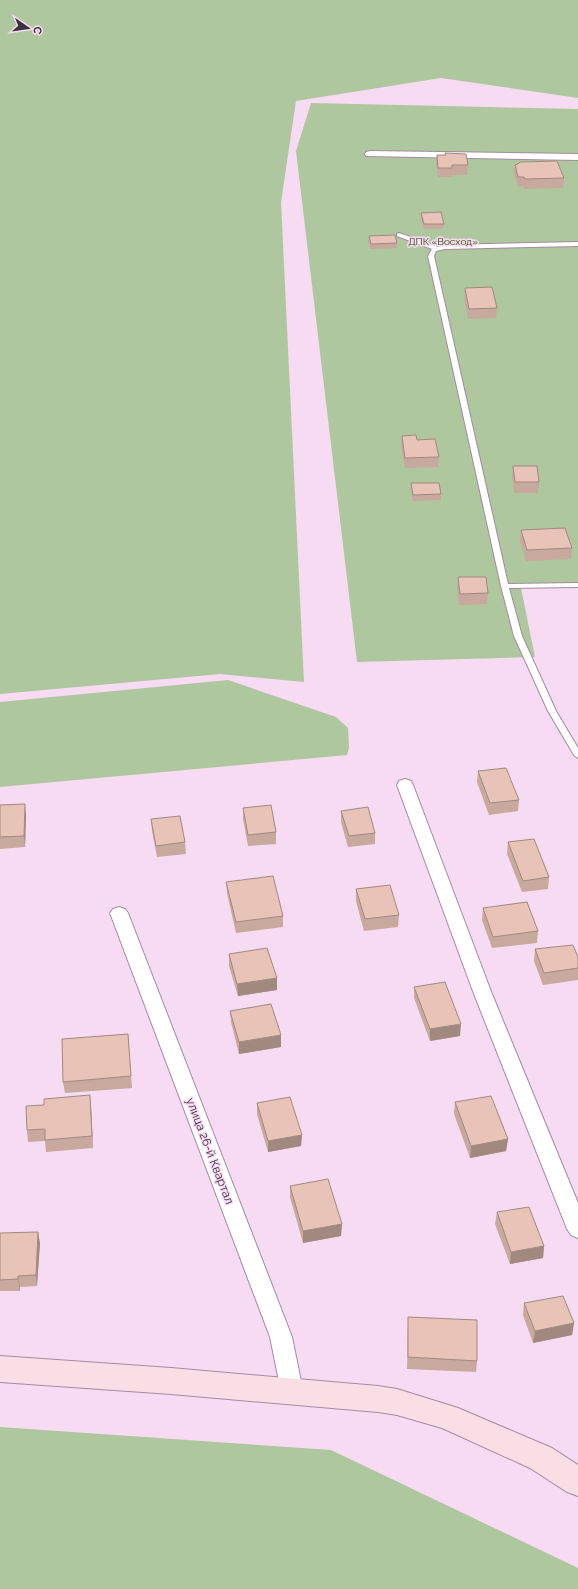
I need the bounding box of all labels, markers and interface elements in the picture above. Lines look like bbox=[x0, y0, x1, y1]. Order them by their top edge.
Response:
north arrow bbox=[8, 8, 48, 48]
text: С bbox=[30, 25, 44, 36]
park label: ДПК «Восход» bbox=[408, 236, 478, 247]
street label: улица 26-й Квартал bbox=[183, 1096, 237, 1206]

